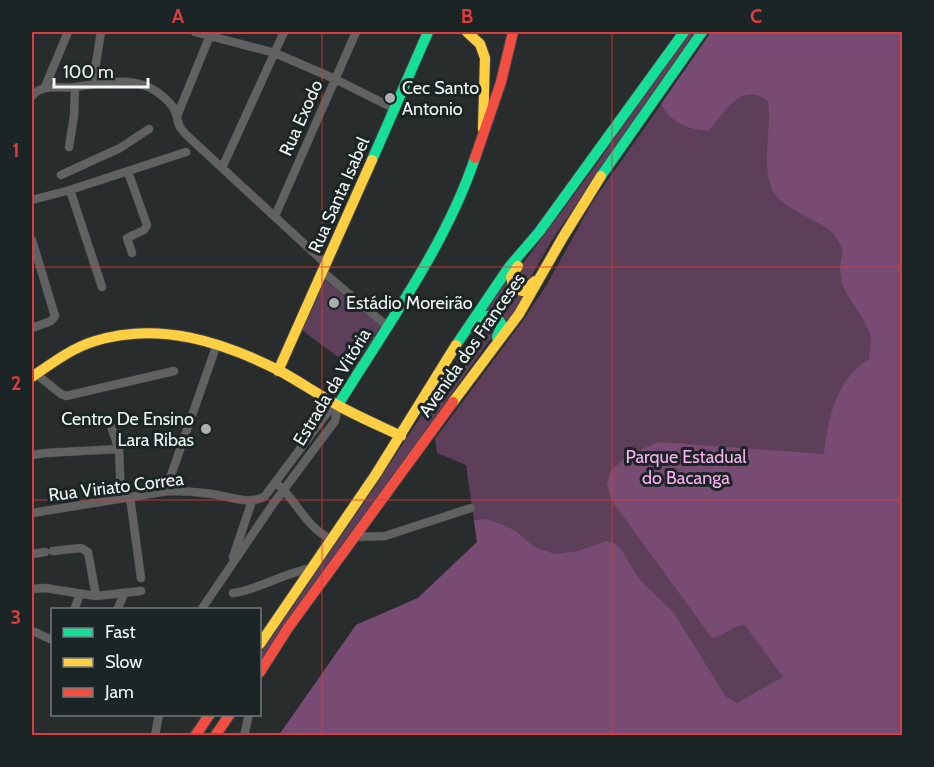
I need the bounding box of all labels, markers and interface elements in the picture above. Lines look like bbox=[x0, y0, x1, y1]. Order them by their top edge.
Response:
text: A bbox=[172, 4, 185, 28]
text: B bbox=[461, 4, 473, 28]
text: C bbox=[750, 4, 762, 28]
scale bar bbox=[54, 51, 148, 89]
text: 100 m bbox=[63, 61, 114, 83]
street label: Rua Exodo bbox=[275, 77, 328, 159]
place label: Cec Santo Antonio bbox=[402, 77, 479, 120]
marker: Cec Santo Antonio bbox=[383, 91, 397, 105]
street label: Rua Santa Isabel bbox=[304, 133, 375, 256]
text: 1 bbox=[12, 138, 20, 162]
street label: Avenida dos Franceses bbox=[414, 269, 530, 421]
place label: Estádio Moreirão bbox=[346, 292, 473, 314]
marker: Estádio Moreirão bbox=[327, 296, 341, 310]
street label: Estrada da Vitória bbox=[288, 324, 376, 449]
text: 2 bbox=[11, 371, 21, 395]
place label: Centro De Ensino Lara Ribas bbox=[61, 408, 194, 451]
marker: Centro De Ensino Lara Ribas bbox=[199, 422, 213, 436]
park label: Parque Estadual do Bacanga bbox=[625, 446, 747, 489]
street label: Rua Viriato Correa bbox=[47, 468, 185, 506]
text: 3 bbox=[11, 605, 21, 629]
legend bbox=[51, 608, 261, 716]
text: Fast bbox=[105, 621, 136, 643]
text: Slow bbox=[105, 651, 142, 673]
text: Jam bbox=[104, 681, 134, 703]

